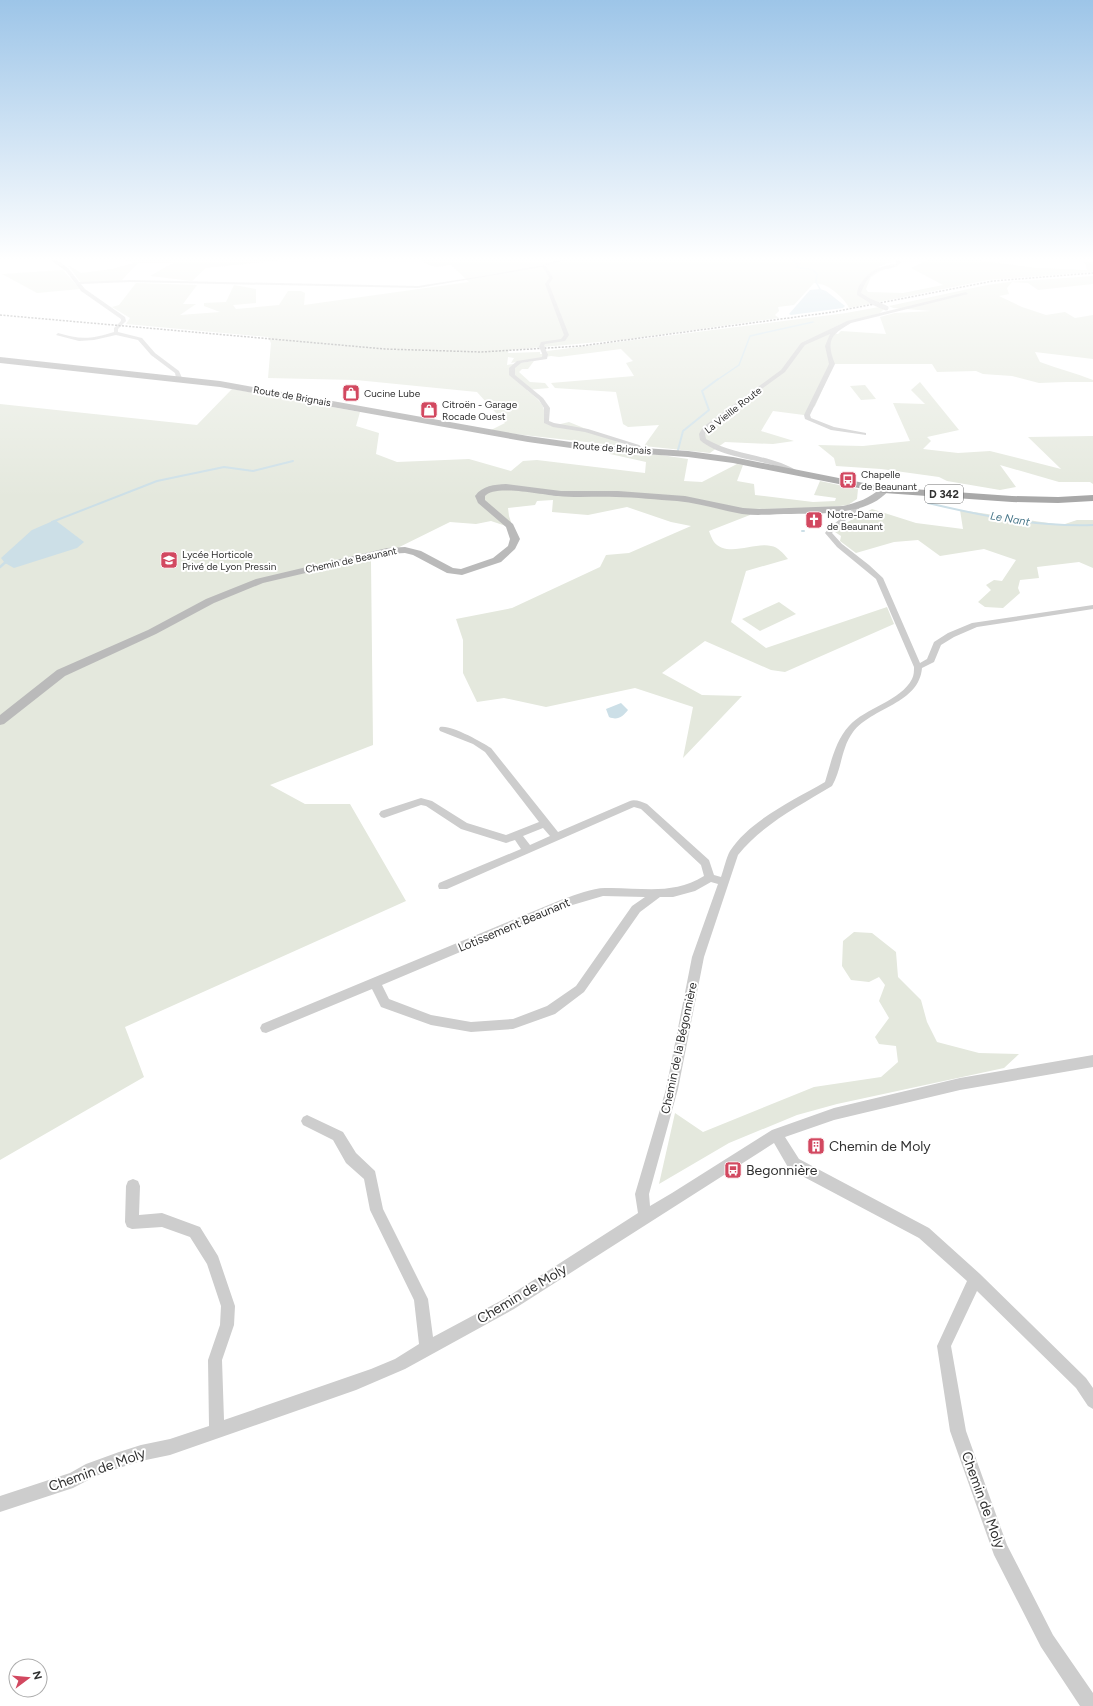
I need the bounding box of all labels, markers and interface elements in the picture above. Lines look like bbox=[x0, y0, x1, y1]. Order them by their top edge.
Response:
street label: Route de Brignais bbox=[252, 383, 332, 409]
shop icon: Cucine Lube bbox=[341, 383, 361, 403]
street label: La Vieille Route bbox=[702, 383, 765, 436]
place label: Cucine Lube bbox=[364, 387, 421, 400]
place label: Citroën - Garage Rocade Ouest bbox=[442, 398, 518, 423]
shop icon: Citroën - Garage Rocade Ouest bbox=[419, 400, 439, 420]
street label: Route de Brignais bbox=[572, 439, 652, 457]
place label: Chapelle de Beaunant bbox=[861, 468, 917, 493]
bus stop icon: Chapelle de Beaunant bbox=[838, 470, 858, 490]
road number: D 342 bbox=[925, 485, 963, 503]
place label: Notre-Dame de Beaunant bbox=[827, 508, 884, 533]
water label: Le Nant bbox=[989, 509, 1031, 529]
church icon: Notre-Dame de Beaunant bbox=[804, 510, 824, 530]
street label: Chemin de Beaunant bbox=[304, 544, 398, 576]
place label: Lycée Horticole Privé de Lyon Pressin bbox=[182, 548, 277, 573]
school or university icon: Lycée Horticole Privé de Lyon Pressin bbox=[159, 550, 179, 570]
street label: Lotissement Beaunant bbox=[456, 895, 572, 955]
street label: Chemin de la Bégonnière bbox=[658, 981, 700, 1115]
building icon: Chemin de Moly bbox=[806, 1136, 826, 1156]
place label: Chemin de Moly bbox=[829, 1138, 931, 1155]
bus stop icon: Begonnière bbox=[723, 1160, 743, 1180]
place label: Begonnière bbox=[746, 1162, 818, 1179]
street label: Chemin de Moly bbox=[474, 1260, 571, 1327]
street label: Chemin de Moly bbox=[46, 1444, 148, 1495]
street label: Chemin de Moly bbox=[958, 1449, 1009, 1551]
north arrow bbox=[8, 1658, 48, 1698]
text: N bbox=[30, 1669, 45, 1681]

